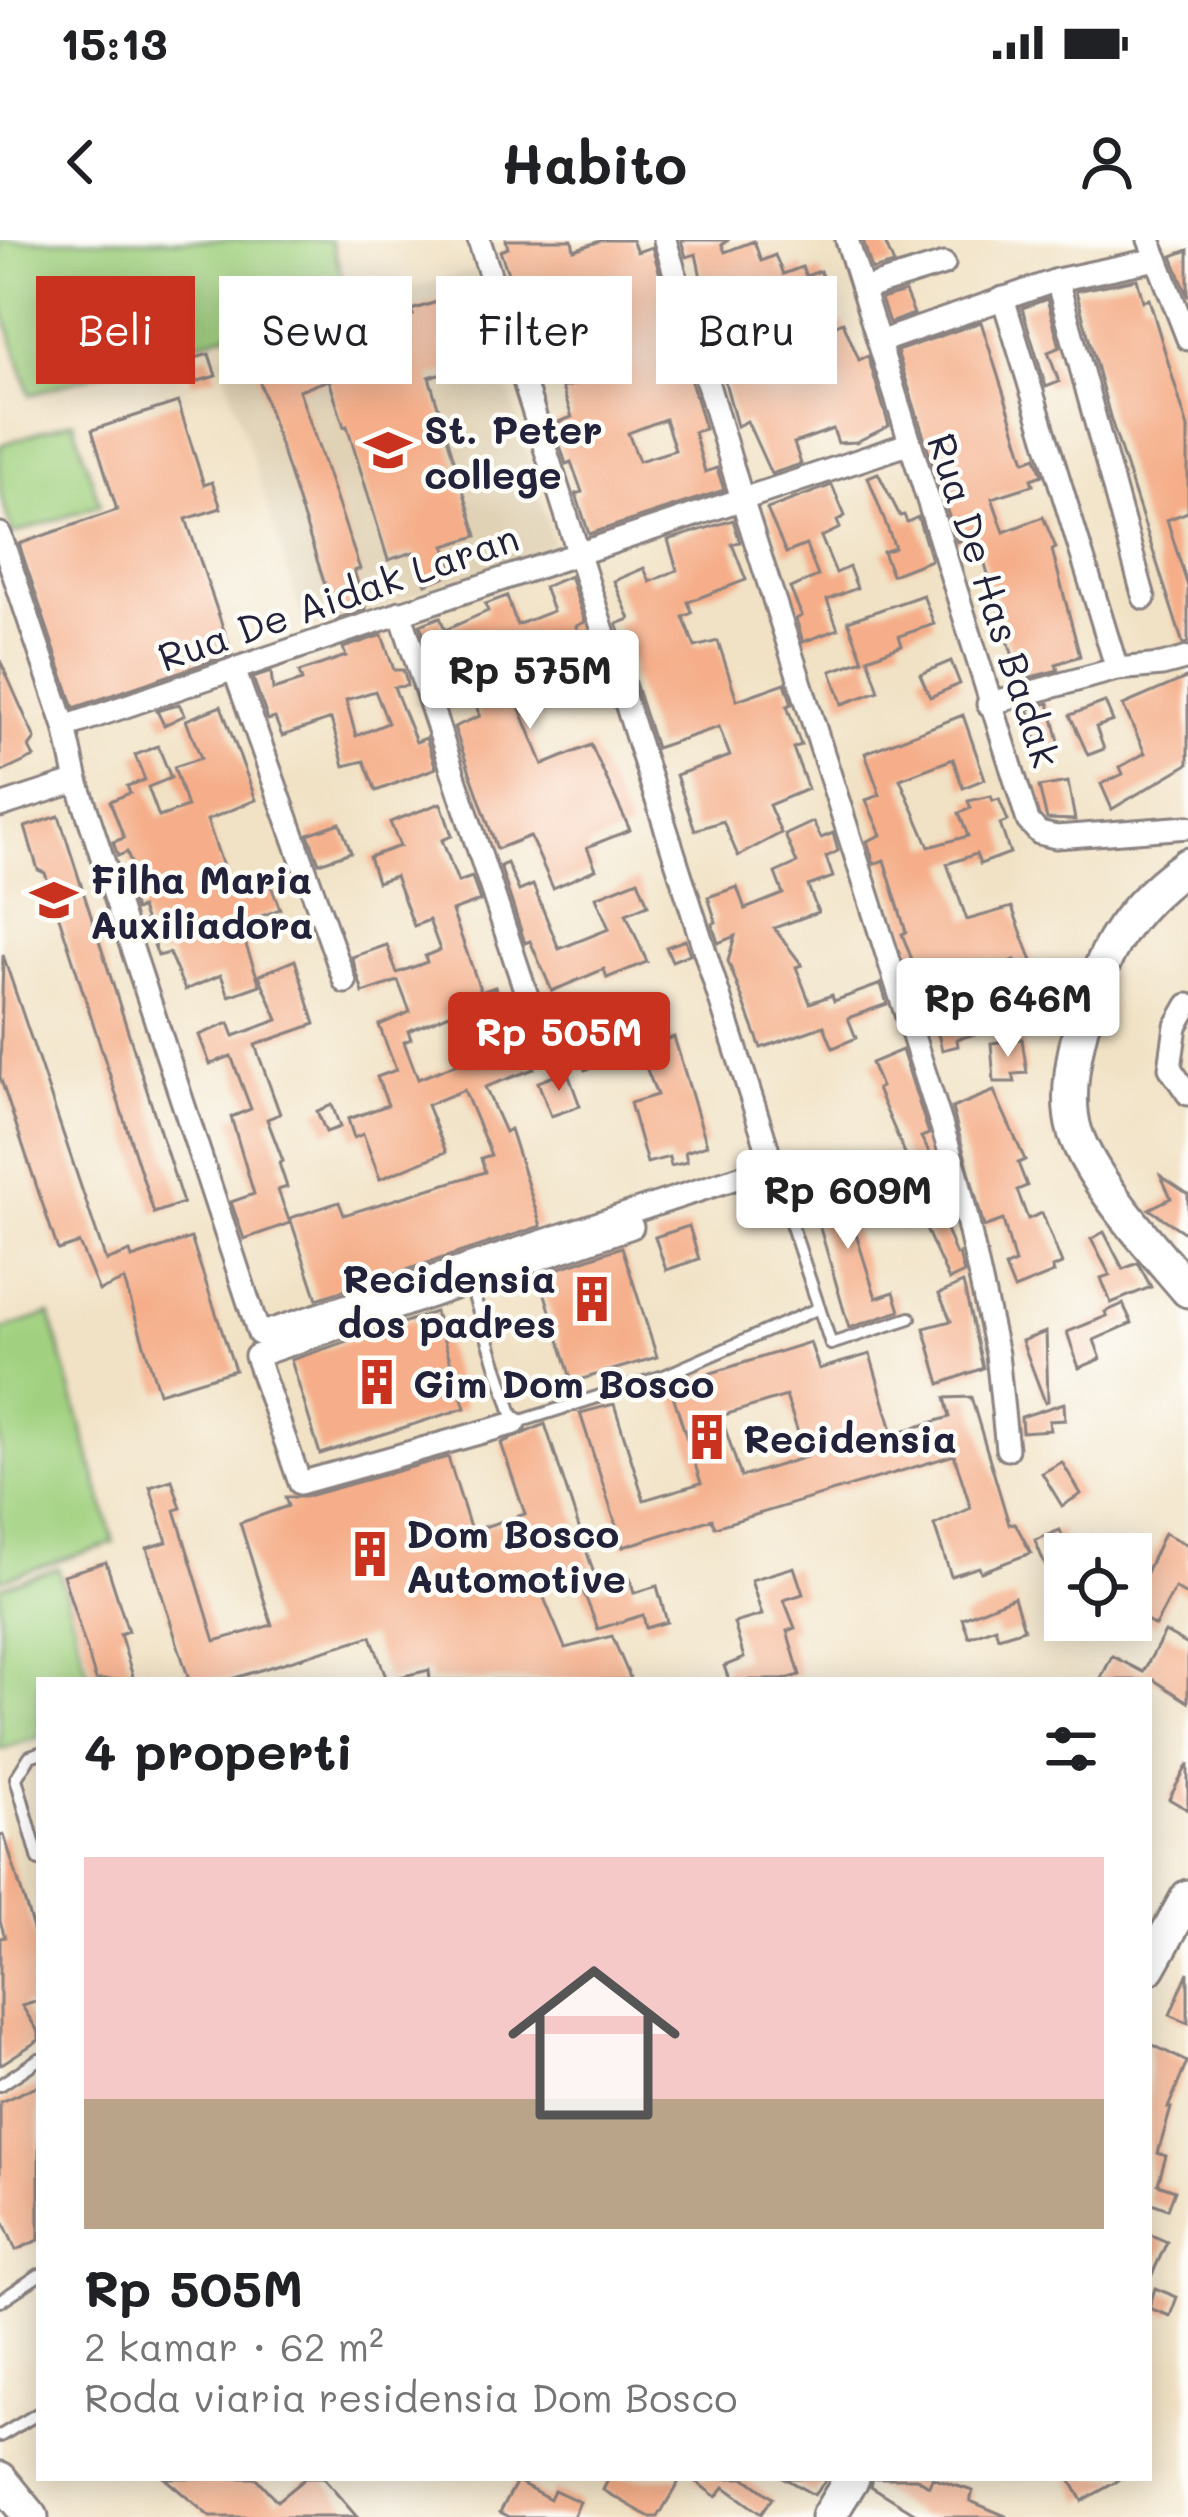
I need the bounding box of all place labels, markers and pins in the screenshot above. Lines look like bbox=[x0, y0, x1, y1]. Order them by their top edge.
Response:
place label: St. Peter college bbox=[424, 403, 603, 499]
school or university icon: St. Peter college bbox=[363, 425, 413, 475]
pin: Rp 575M bbox=[419, 630, 641, 732]
place label: Filha Maria Auxiliadora bbox=[90, 853, 314, 949]
school or university icon: Filha Maria Auxiliadora bbox=[29, 875, 79, 925]
pin: Rp 646M bbox=[897, 958, 1119, 1060]
pin: Rp 505M bbox=[448, 992, 670, 1094]
pin: Rp 609M bbox=[737, 1150, 959, 1252]
place label: Recidensia dos padres bbox=[338, 1252, 556, 1348]
building icon: Recidensia dos padres bbox=[567, 1274, 617, 1324]
building icon: Gim Dom Bosco bbox=[352, 1357, 402, 1407]
place label: Gim Dom Bosco bbox=[413, 1357, 714, 1408]
building icon: Recidensia bbox=[682, 1412, 732, 1462]
place label: Recidensia bbox=[743, 1412, 957, 1463]
place label: Dom Bosco Automotive bbox=[406, 1507, 626, 1603]
building icon: Dom Bosco Automotive bbox=[345, 1529, 395, 1579]

